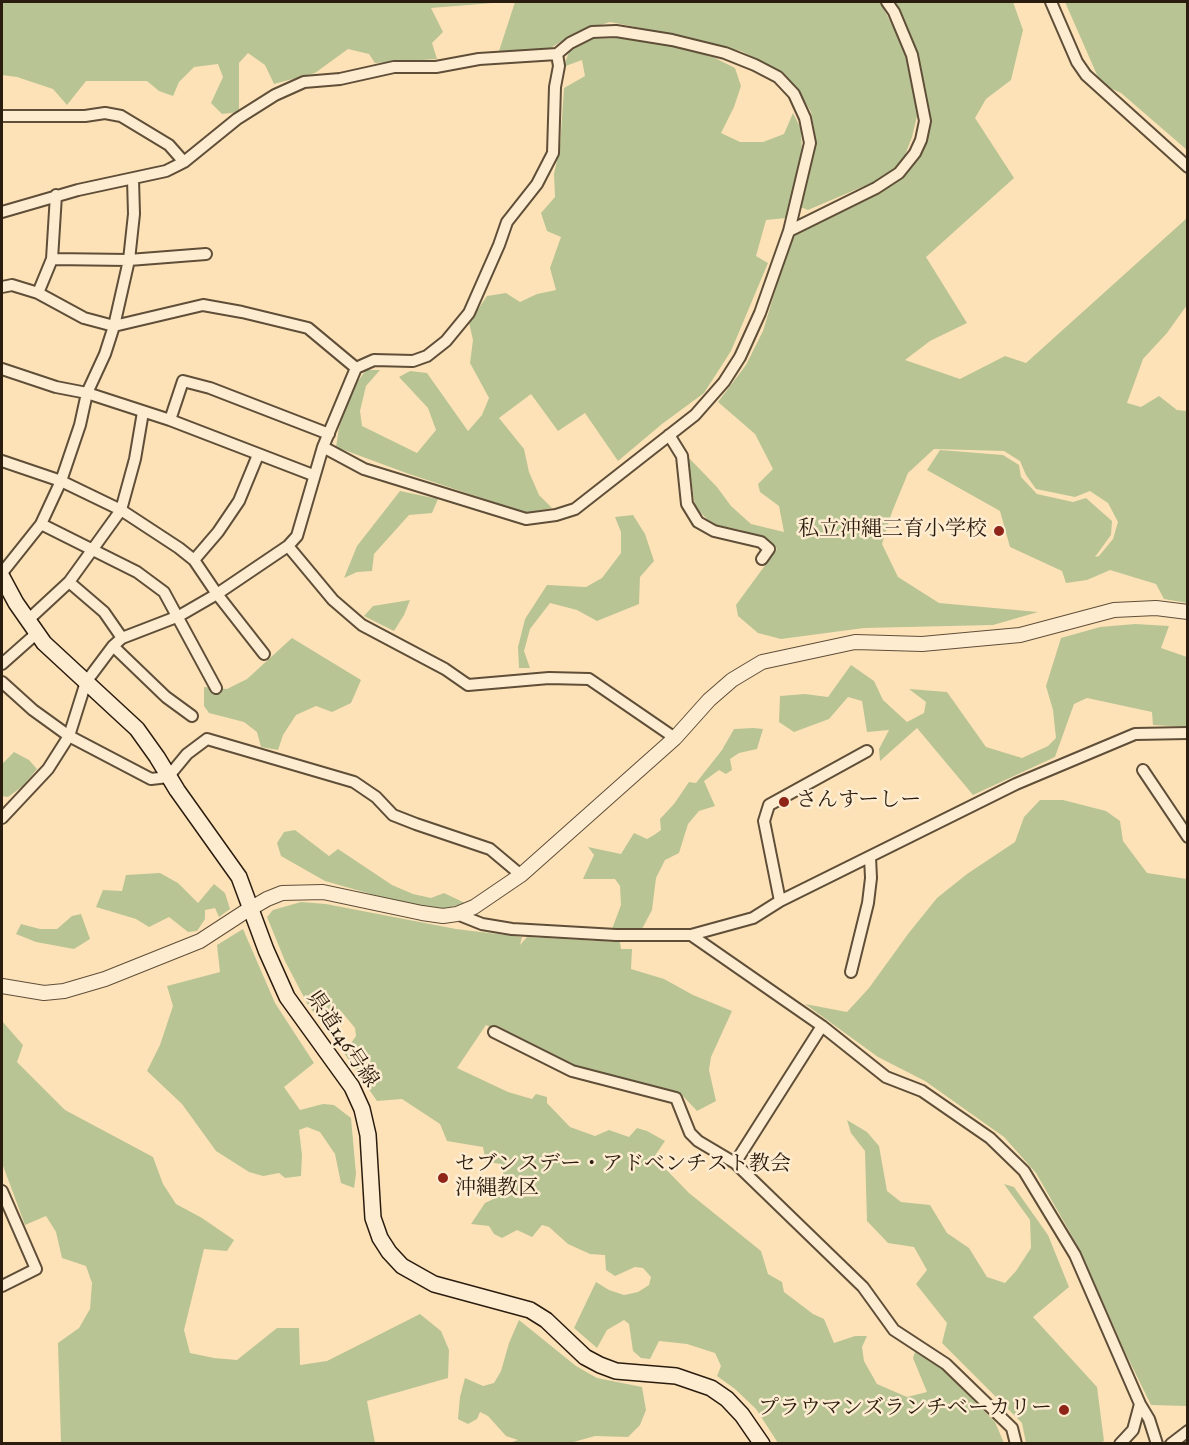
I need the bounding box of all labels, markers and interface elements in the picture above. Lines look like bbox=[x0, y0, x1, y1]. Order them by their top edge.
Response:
place label: 私立沖縄三育小学校 bbox=[798, 518, 987, 544]
marker: 私立沖縄三育小学校 bbox=[992, 524, 1006, 538]
place label: さんすーしー bbox=[796, 789, 921, 815]
marker: さんすーしー bbox=[777, 795, 791, 809]
street label: 県道146号線 bbox=[300, 987, 382, 1093]
place label: セブンスデー・アドベンチスト教会 沖縄教区 bbox=[455, 1153, 791, 1203]
marker: セブンスデー・アドベンチスト教会 沖縄教区 bbox=[436, 1171, 450, 1185]
place label: プラウマンズランチベーカリー bbox=[758, 1397, 1052, 1423]
marker: プラウマンズランチベーカリー bbox=[1057, 1403, 1071, 1417]

